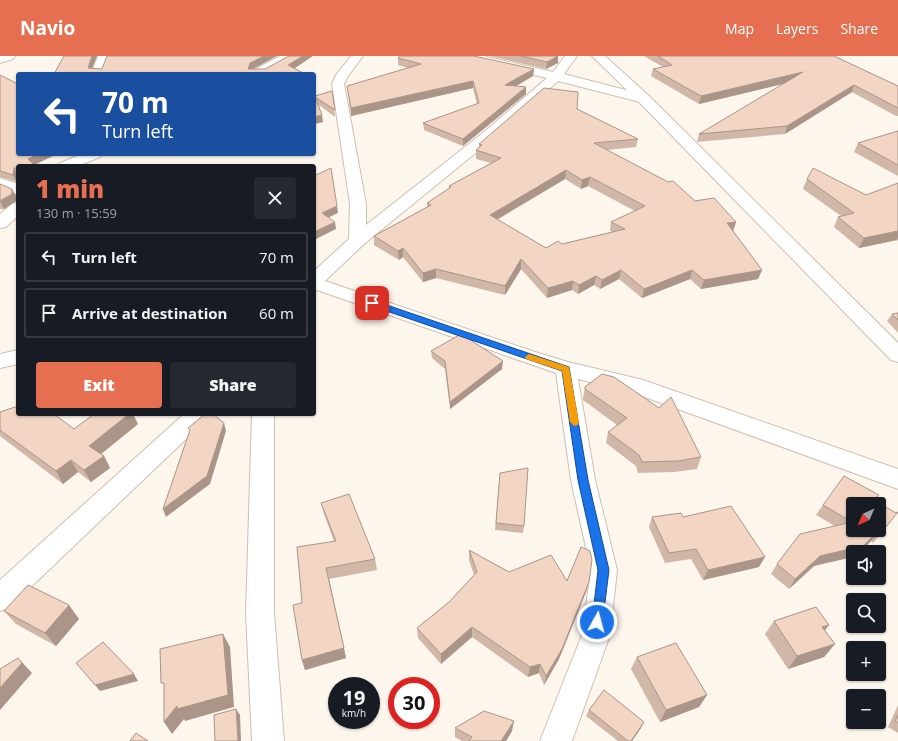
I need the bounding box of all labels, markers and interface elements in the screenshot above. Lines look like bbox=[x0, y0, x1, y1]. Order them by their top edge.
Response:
text: Navio bbox=[20, 15, 75, 41]
text: Map bbox=[725, 19, 754, 38]
text: Layers bbox=[776, 19, 818, 38]
text: Share bbox=[840, 19, 878, 38]
text: 70 m bbox=[102, 83, 169, 121]
icon: left bbox=[36, 88, 88, 140]
text: Turn left bbox=[102, 119, 173, 143]
text: 1 min bbox=[36, 172, 104, 205]
button: close bbox=[254, 177, 296, 219]
text: 130 m · 15:59 bbox=[36, 204, 117, 222]
icon: left bbox=[38, 246, 60, 268]
text: Turn left bbox=[72, 247, 137, 267]
text: 70 m bbox=[259, 247, 294, 267]
pin bbox=[355, 286, 389, 320]
icon: arrive bbox=[361, 292, 383, 314]
icon: arrive bbox=[38, 302, 60, 324]
text: Arrive at destination bbox=[72, 303, 227, 323]
text: 60 m bbox=[259, 303, 294, 323]
button: Exit bbox=[36, 362, 162, 408]
button: Share bbox=[170, 362, 296, 408]
north arrow bbox=[846, 497, 886, 537]
map controls bbox=[846, 497, 886, 729]
button: sound bbox=[846, 545, 886, 585]
button: search bbox=[846, 593, 886, 633]
position arrow bbox=[576, 601, 618, 643]
button: + bbox=[846, 641, 886, 681]
speed limit sign: 30 bbox=[388, 677, 440, 729]
text: 19 bbox=[343, 684, 365, 711]
button: − bbox=[846, 689, 886, 729]
text: km/h bbox=[342, 706, 366, 720]

